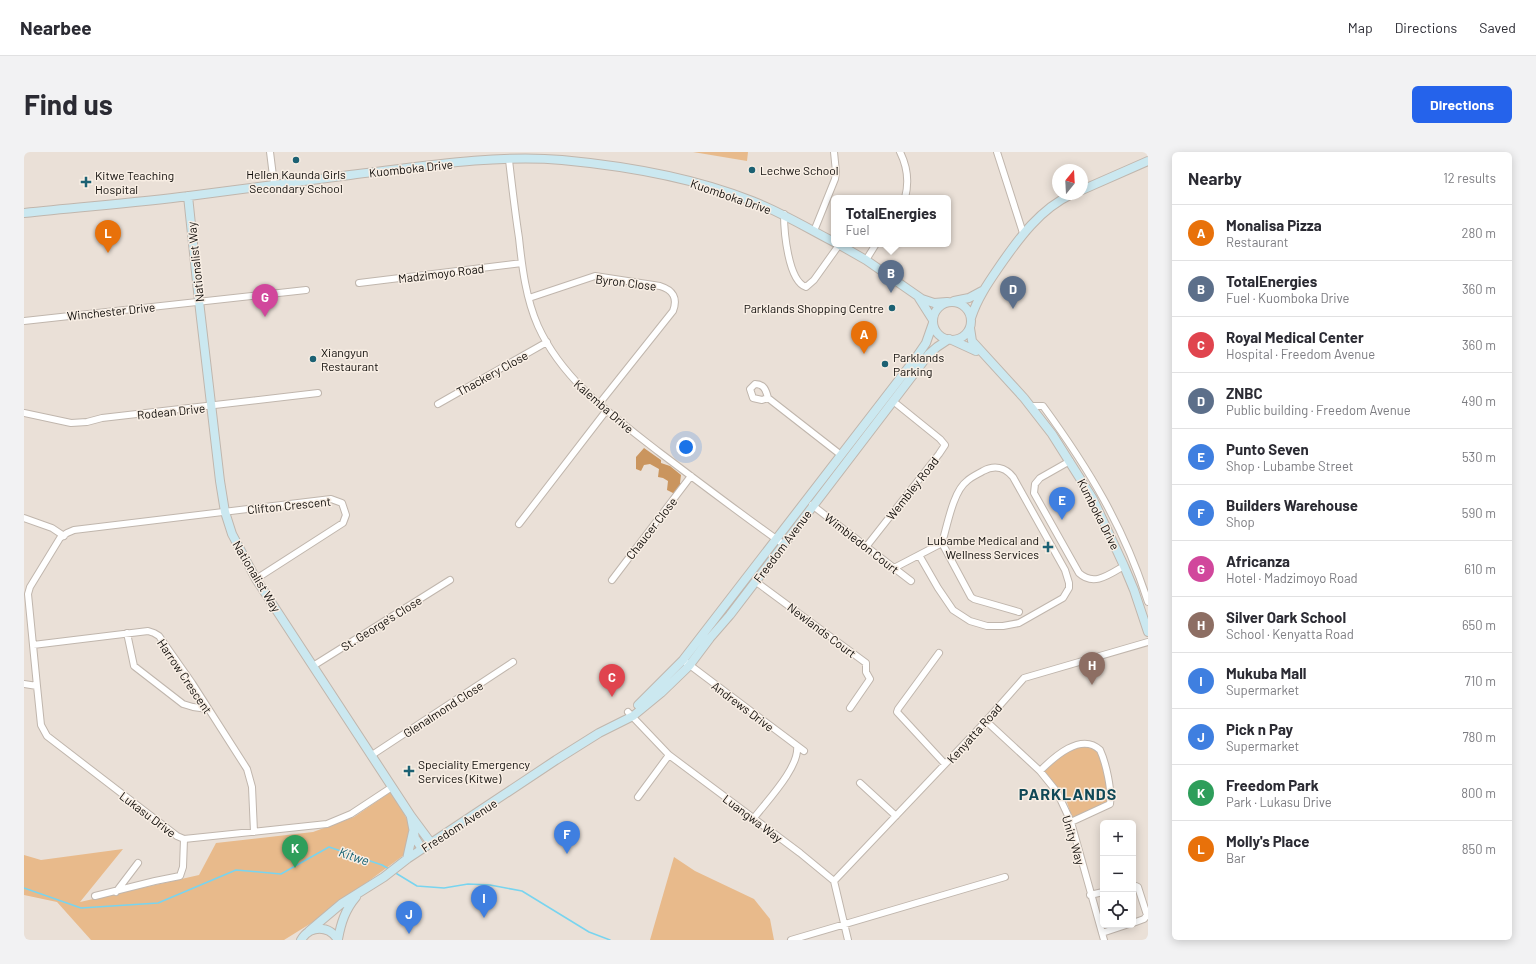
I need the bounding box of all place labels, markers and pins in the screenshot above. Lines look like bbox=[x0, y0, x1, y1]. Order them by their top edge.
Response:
marker: Hellen Kaunda Girls Secondary School bbox=[291, 155, 301, 165]
place label: Lechwe School bbox=[760, 163, 839, 177]
marker: Lechwe School bbox=[747, 165, 757, 175]
place label: Hellen Kaunda Girls Secondary School bbox=[246, 167, 346, 195]
place label: Kitwe Teaching Hospital bbox=[95, 168, 174, 196]
marker: Kitwe Teaching Hospital bbox=[80, 176, 92, 188]
pin: L bbox=[95, 220, 121, 253]
pin: B bbox=[878, 260, 904, 293]
pin: D bbox=[1000, 276, 1026, 309]
pin: G bbox=[252, 284, 278, 317]
place label: Parklands Shopping Centre bbox=[744, 301, 884, 315]
marker: Parklands Shopping Centre bbox=[887, 303, 897, 313]
pin: A bbox=[851, 321, 877, 354]
place label: Xiangyun Restaurant bbox=[321, 345, 379, 373]
place label: Parklands Parking bbox=[893, 350, 944, 378]
marker: Xiangyun Restaurant bbox=[308, 354, 318, 364]
marker: Parklands Parking bbox=[880, 359, 890, 369]
pin: E bbox=[1049, 487, 1075, 520]
place label: Lubambe Medical and Wellness Services bbox=[927, 533, 1039, 561]
marker: Lubambe Medical and Wellness Services bbox=[1042, 541, 1054, 553]
pin: H bbox=[1079, 652, 1105, 685]
pin: C bbox=[599, 664, 625, 697]
place label: Speciality Emergency Services (Kitwe) bbox=[418, 757, 531, 785]
marker: Speciality Emergency Services (Kitwe) bbox=[403, 765, 415, 777]
pin: F bbox=[554, 821, 580, 854]
pin: K bbox=[282, 835, 308, 868]
pin: I bbox=[471, 885, 497, 918]
pin: J bbox=[396, 901, 422, 934]

